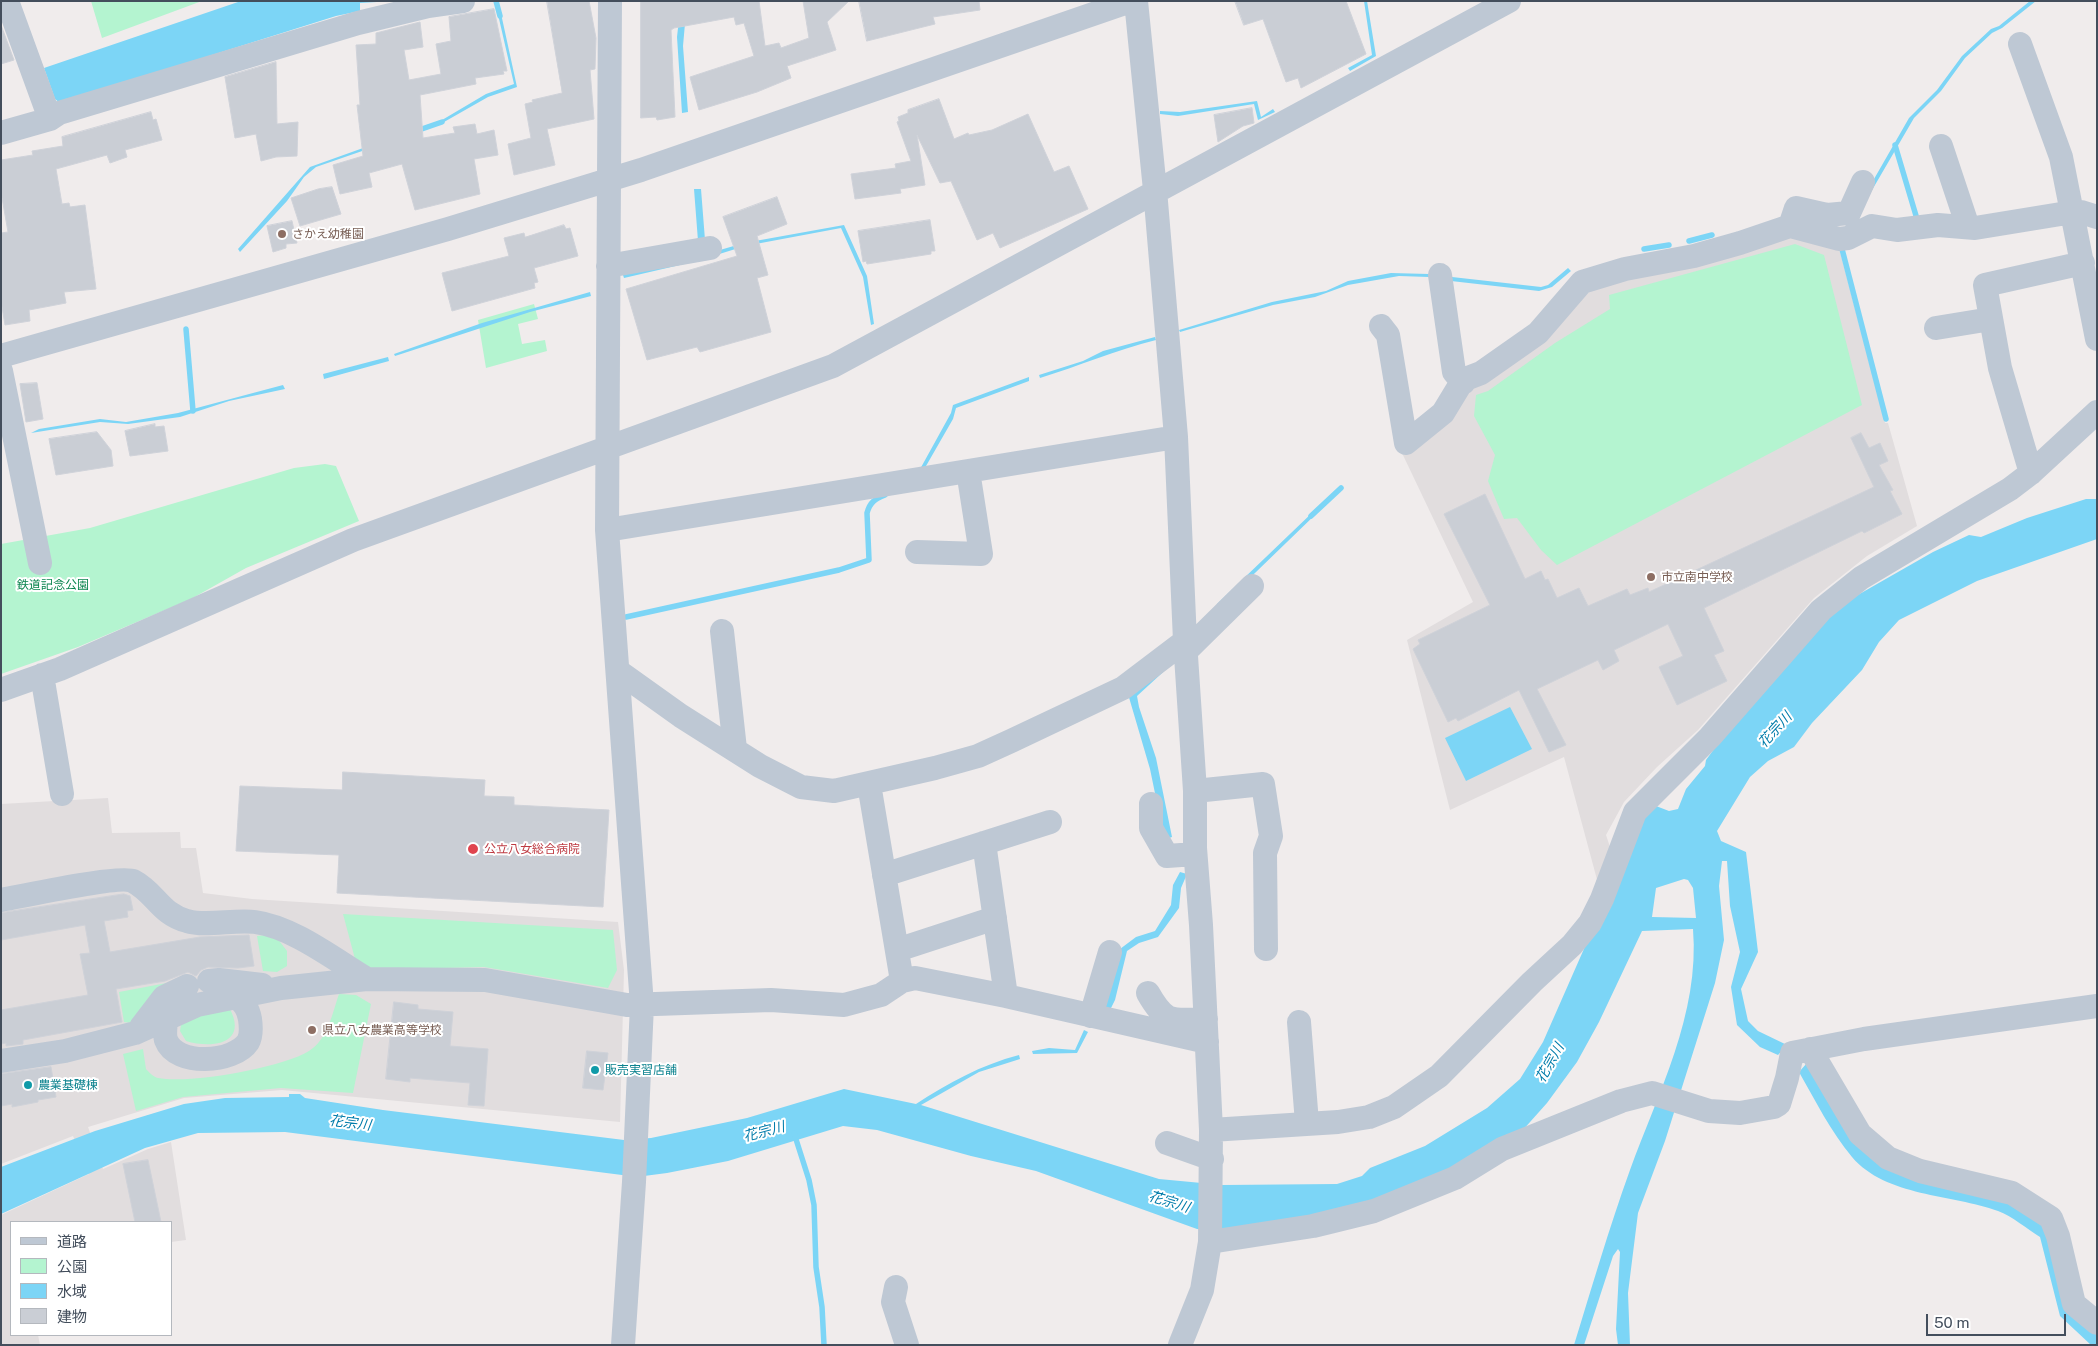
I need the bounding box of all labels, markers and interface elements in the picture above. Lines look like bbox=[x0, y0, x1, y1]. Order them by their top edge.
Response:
place label: さかえ幼稚園 bbox=[292, 227, 364, 241]
marker: さかえ幼稚園 bbox=[276, 228, 288, 240]
place label: 市立南中学校 bbox=[1661, 570, 1733, 584]
marker: 市立南中学校 bbox=[1645, 571, 1657, 583]
park label: 鉄道記念公園 bbox=[17, 578, 89, 592]
water label: 花宗川 bbox=[1755, 709, 1795, 751]
marker: 公立八女総合病院 bbox=[466, 842, 480, 856]
place label: 公立八女総合病院 bbox=[484, 842, 580, 856]
place label: 県立八女農業高等学校 bbox=[322, 1023, 442, 1037]
marker: 県立八女農業高等学校 bbox=[306, 1024, 318, 1036]
water label: 花宗川 bbox=[1532, 1041, 1568, 1085]
place label: 販売実習店舗 bbox=[605, 1063, 677, 1077]
marker: 販売実習店舗 bbox=[589, 1064, 601, 1076]
place label: 農業基礎棟 bbox=[38, 1078, 98, 1092]
marker: 農業基礎棟 bbox=[22, 1079, 34, 1091]
water label: 花宗川 bbox=[328, 1112, 372, 1134]
water label: 花宗川 bbox=[742, 1118, 786, 1146]
water label: 花宗川 bbox=[1146, 1188, 1192, 1216]
legend bbox=[10, 1221, 172, 1336]
text: 道路 bbox=[57, 1233, 87, 1250]
text: 公園 bbox=[57, 1258, 87, 1275]
text: 水域 bbox=[57, 1283, 87, 1300]
scale bar bbox=[1928, 1304, 2068, 1336]
text: 建物 bbox=[57, 1308, 87, 1325]
text: 50 m bbox=[1934, 1314, 1969, 1331]

